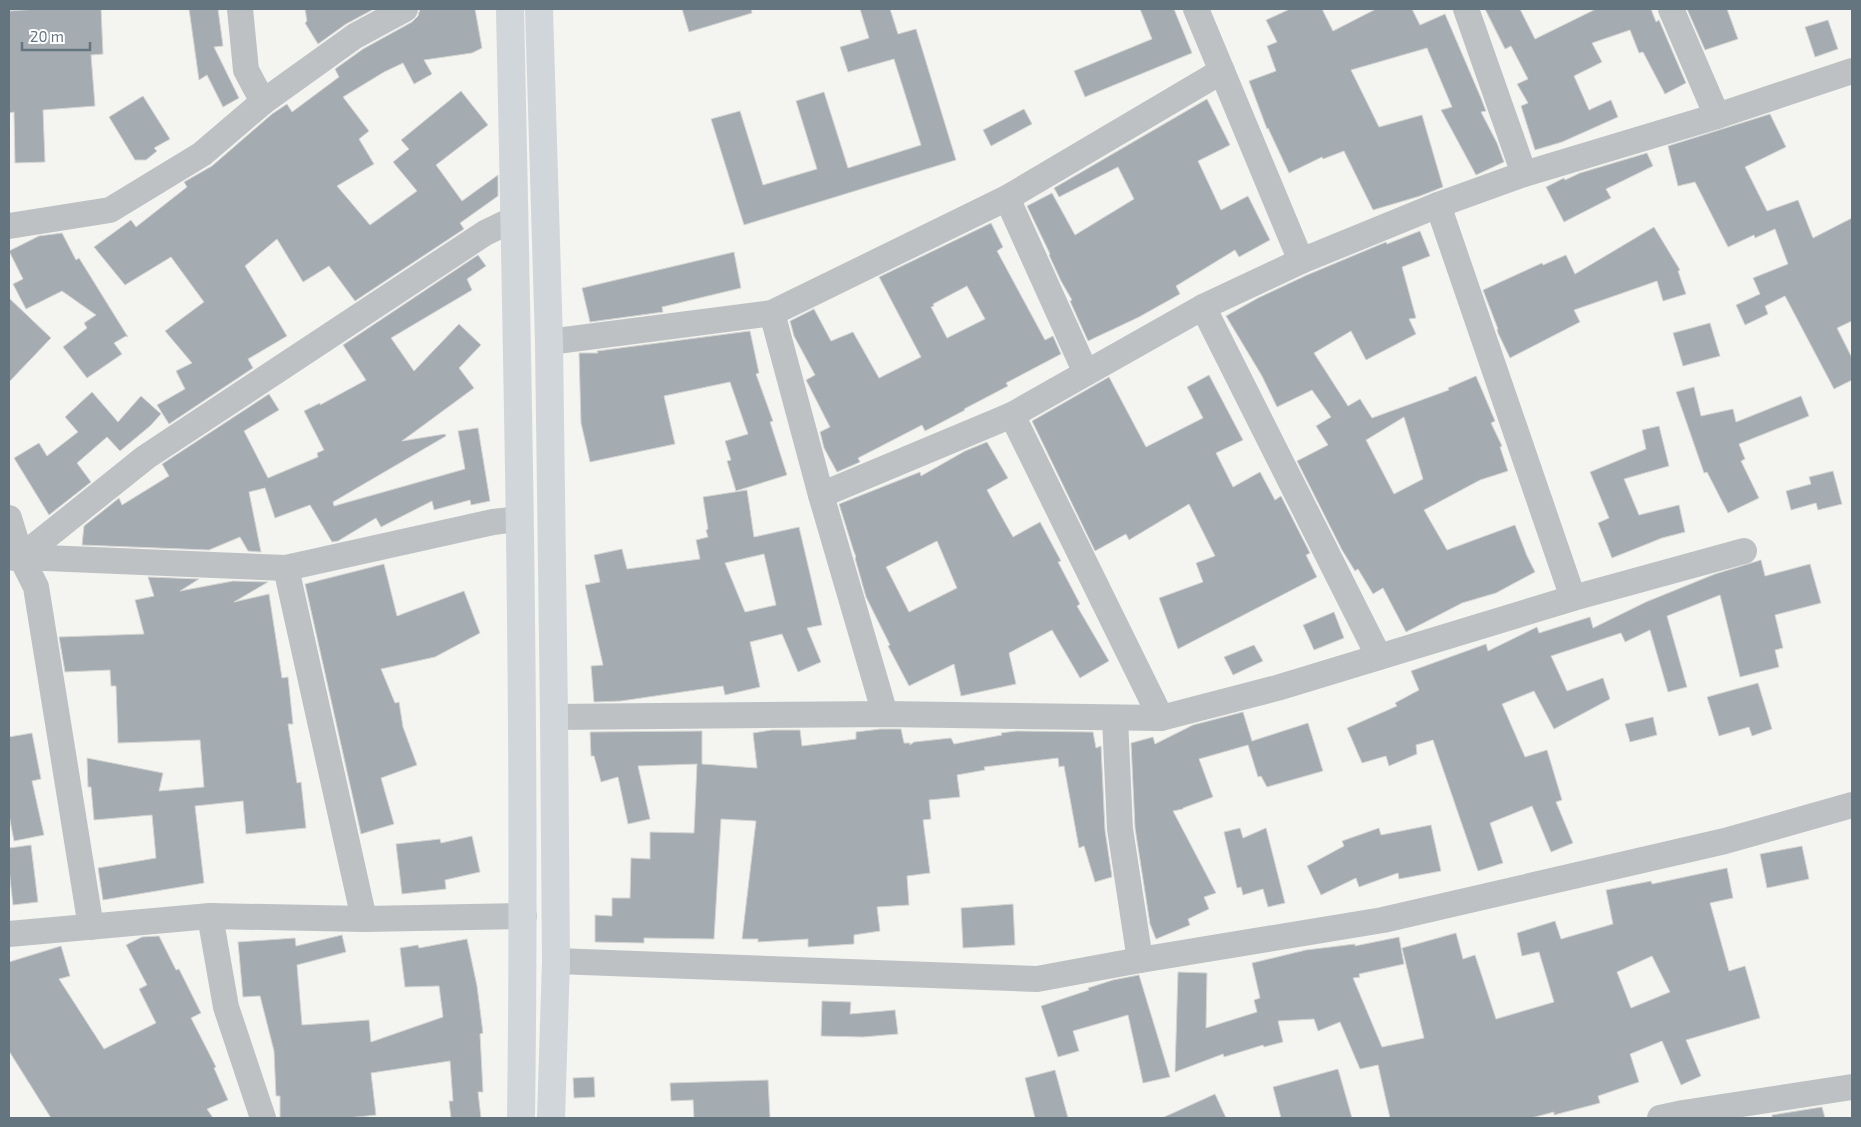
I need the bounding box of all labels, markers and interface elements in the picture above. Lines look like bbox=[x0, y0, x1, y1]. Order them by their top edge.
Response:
scale bar bbox=[22, 20, 90, 52]
text: 20 m bbox=[30, 27, 64, 45]

